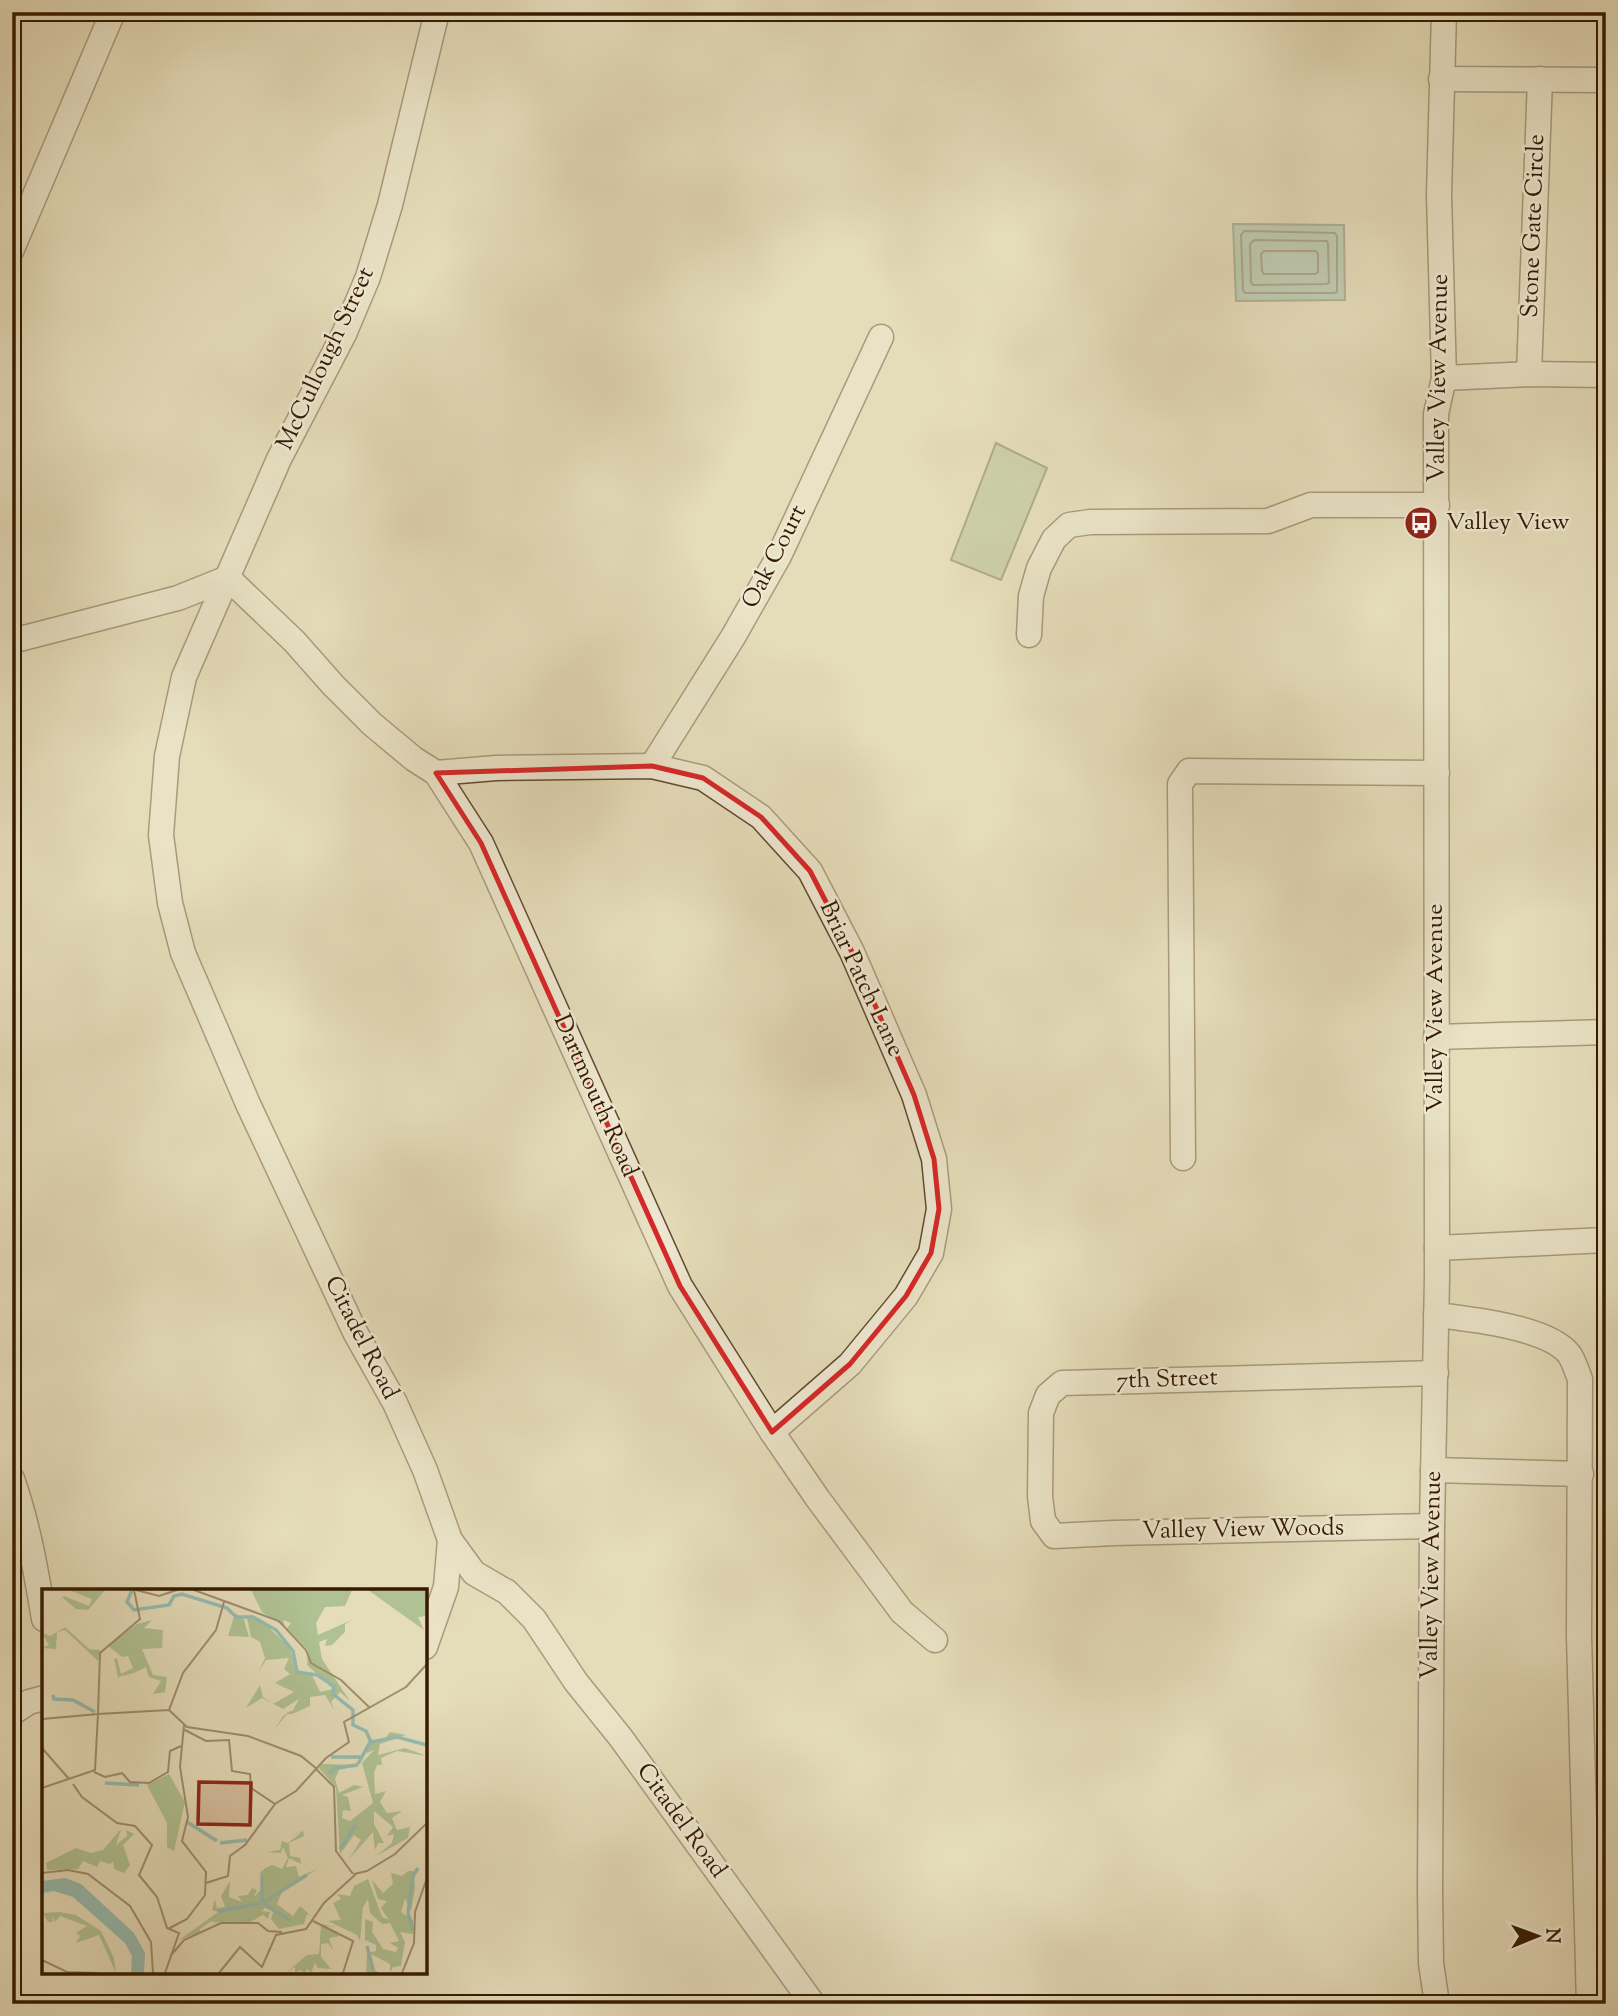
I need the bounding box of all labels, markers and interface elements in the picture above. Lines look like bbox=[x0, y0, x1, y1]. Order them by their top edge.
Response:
street label: Stone Gate Circle bbox=[1514, 134, 1554, 318]
street label: McCullough Street bbox=[269, 262, 383, 456]
street label: Valley View Avenue bbox=[1420, 273, 1458, 483]
street label: Oak Court bbox=[734, 499, 816, 615]
bus stop icon: Valley View bbox=[1402, 504, 1440, 542]
place label: Valley View bbox=[1446, 506, 1570, 540]
street label: Briar Patch Lane bbox=[810, 895, 912, 1063]
street label: Valley View Avenue bbox=[1419, 904, 1453, 1112]
street label: Dartmouth Road bbox=[544, 1009, 646, 1183]
street label: Citadel Road bbox=[315, 1270, 407, 1406]
street label: 7th Street bbox=[1116, 1361, 1218, 1399]
street label: Valley View Avenue bbox=[1413, 1470, 1451, 1680]
street label: Valley View Woods bbox=[1142, 1511, 1344, 1549]
inset map bbox=[42, 1589, 427, 1974]
street label: Citadel Road bbox=[628, 1756, 735, 1886]
north arrow bbox=[1502, 1900, 1572, 1970]
text: N bbox=[1538, 1928, 1565, 1944]

